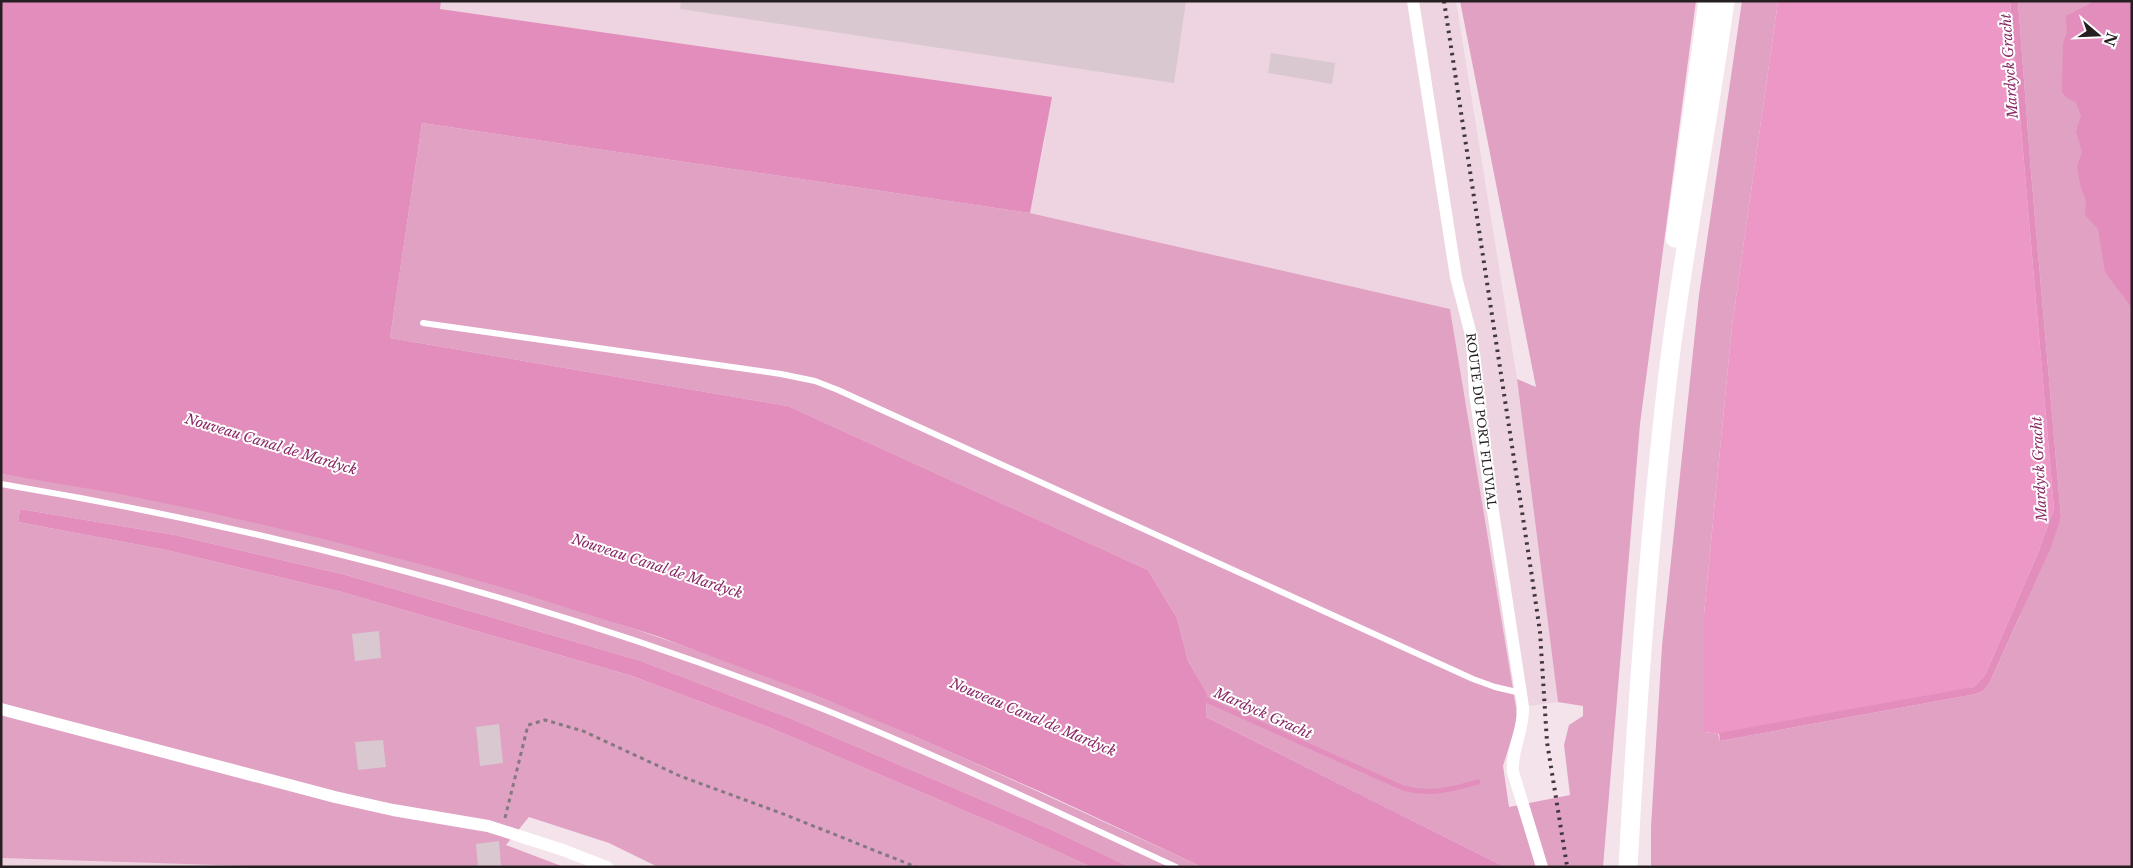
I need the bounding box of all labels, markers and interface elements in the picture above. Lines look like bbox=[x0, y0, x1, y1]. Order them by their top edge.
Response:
north arrow bbox=[2073, 10, 2123, 60]
water label: Mardyck Gracht bbox=[1996, 12, 2022, 120]
text: N bbox=[2100, 30, 2121, 48]
street label: ROUTE DU PORT FLUVIAL bbox=[1463, 332, 1500, 510]
water label: Nouveau Canal de Mardyck bbox=[182, 409, 359, 479]
water label: Mardyck Gracht bbox=[2027, 415, 2051, 523]
water label: Nouveau Canal de Mardyck bbox=[568, 529, 745, 602]
water label: Nouveau Canal de Mardyck bbox=[946, 673, 1119, 760]
water label: Mardyck Gracht bbox=[1210, 683, 1316, 743]

